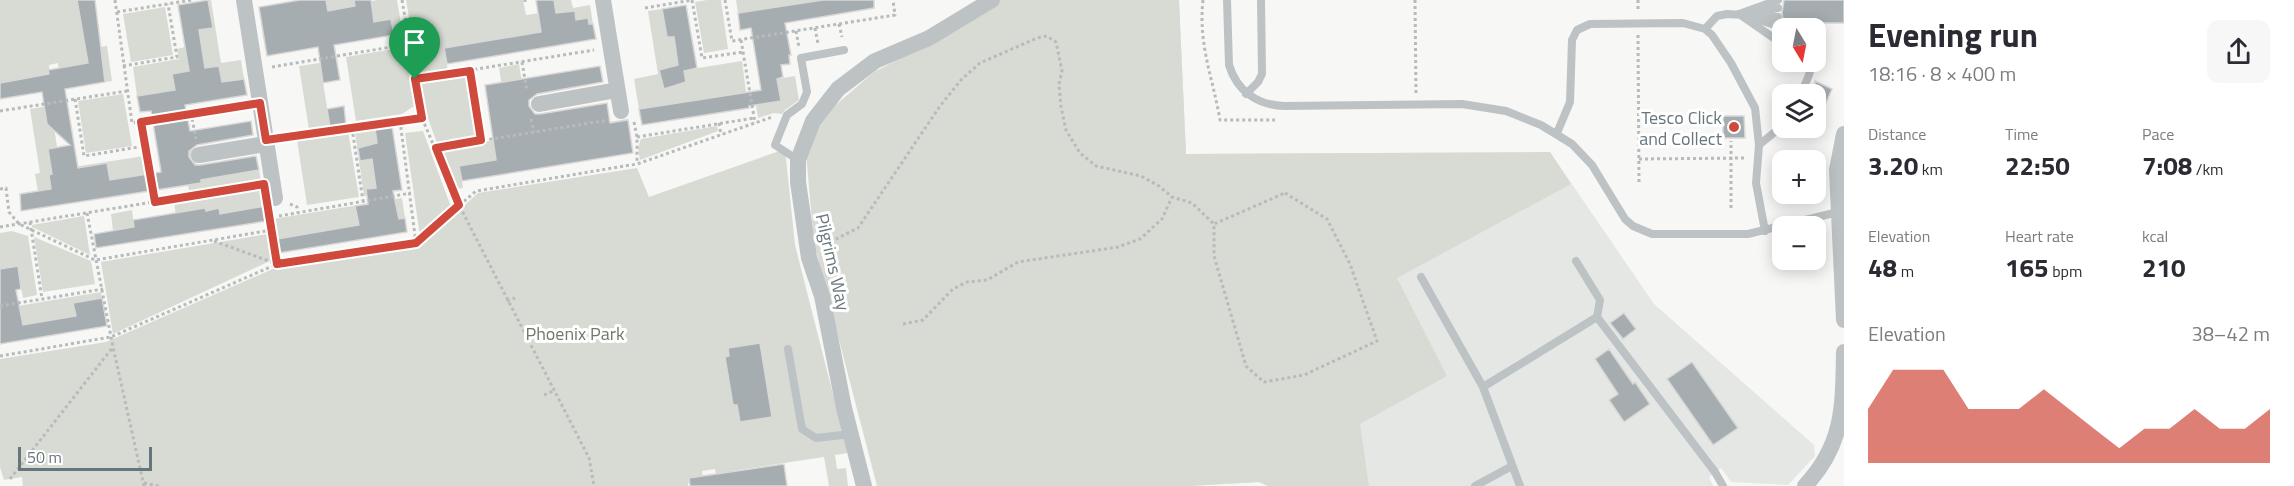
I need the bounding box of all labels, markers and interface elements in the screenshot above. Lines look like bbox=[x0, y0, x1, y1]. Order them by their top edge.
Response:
text: Evening run bbox=[1868, 10, 2038, 60]
pin bbox=[389, 17, 440, 79]
north arrow bbox=[1772, 18, 1826, 72]
map controls bbox=[1772, 18, 1826, 270]
button: share bbox=[2207, 20, 2270, 83]
icon: arrive bbox=[398, 26, 431, 59]
text: 18:16 · 8 × 400 m bbox=[1868, 58, 2016, 89]
button: layers bbox=[1772, 84, 1826, 138]
place label: Tesco Click and Collect bbox=[1639, 104, 1723, 152]
marker: Tesco Click and Collect bbox=[1727, 120, 1741, 134]
text: Distance bbox=[1868, 122, 1926, 146]
text: Time bbox=[2005, 122, 2038, 146]
text: Pace bbox=[2142, 122, 2174, 146]
text: 3.20 bbox=[1868, 146, 1918, 185]
text: 22:50 bbox=[2005, 146, 2070, 185]
text: 7:08 bbox=[2142, 146, 2192, 185]
button: + bbox=[1772, 150, 1826, 204]
text: km bbox=[1918, 157, 1943, 181]
text: /km bbox=[2192, 157, 2224, 181]
street label: Pilgrims Way bbox=[809, 211, 857, 314]
button: − bbox=[1772, 216, 1826, 270]
text: Elevation bbox=[1868, 224, 1930, 248]
text: Heart rate bbox=[2005, 224, 2074, 248]
text: kcal bbox=[2142, 224, 2168, 248]
text: 48 bbox=[1868, 248, 1897, 287]
text: 165 bbox=[2005, 248, 2049, 287]
text: 210 bbox=[2142, 248, 2186, 287]
text: m bbox=[1897, 259, 1914, 283]
text: bpm bbox=[2049, 259, 2082, 283]
text: Elevation bbox=[1868, 318, 1946, 349]
text: 38–42 m bbox=[2191, 318, 2270, 349]
park label: Phoenix Park bbox=[525, 320, 625, 347]
scale bar bbox=[18, 444, 152, 472]
text: 50 m bbox=[27, 445, 62, 469]

